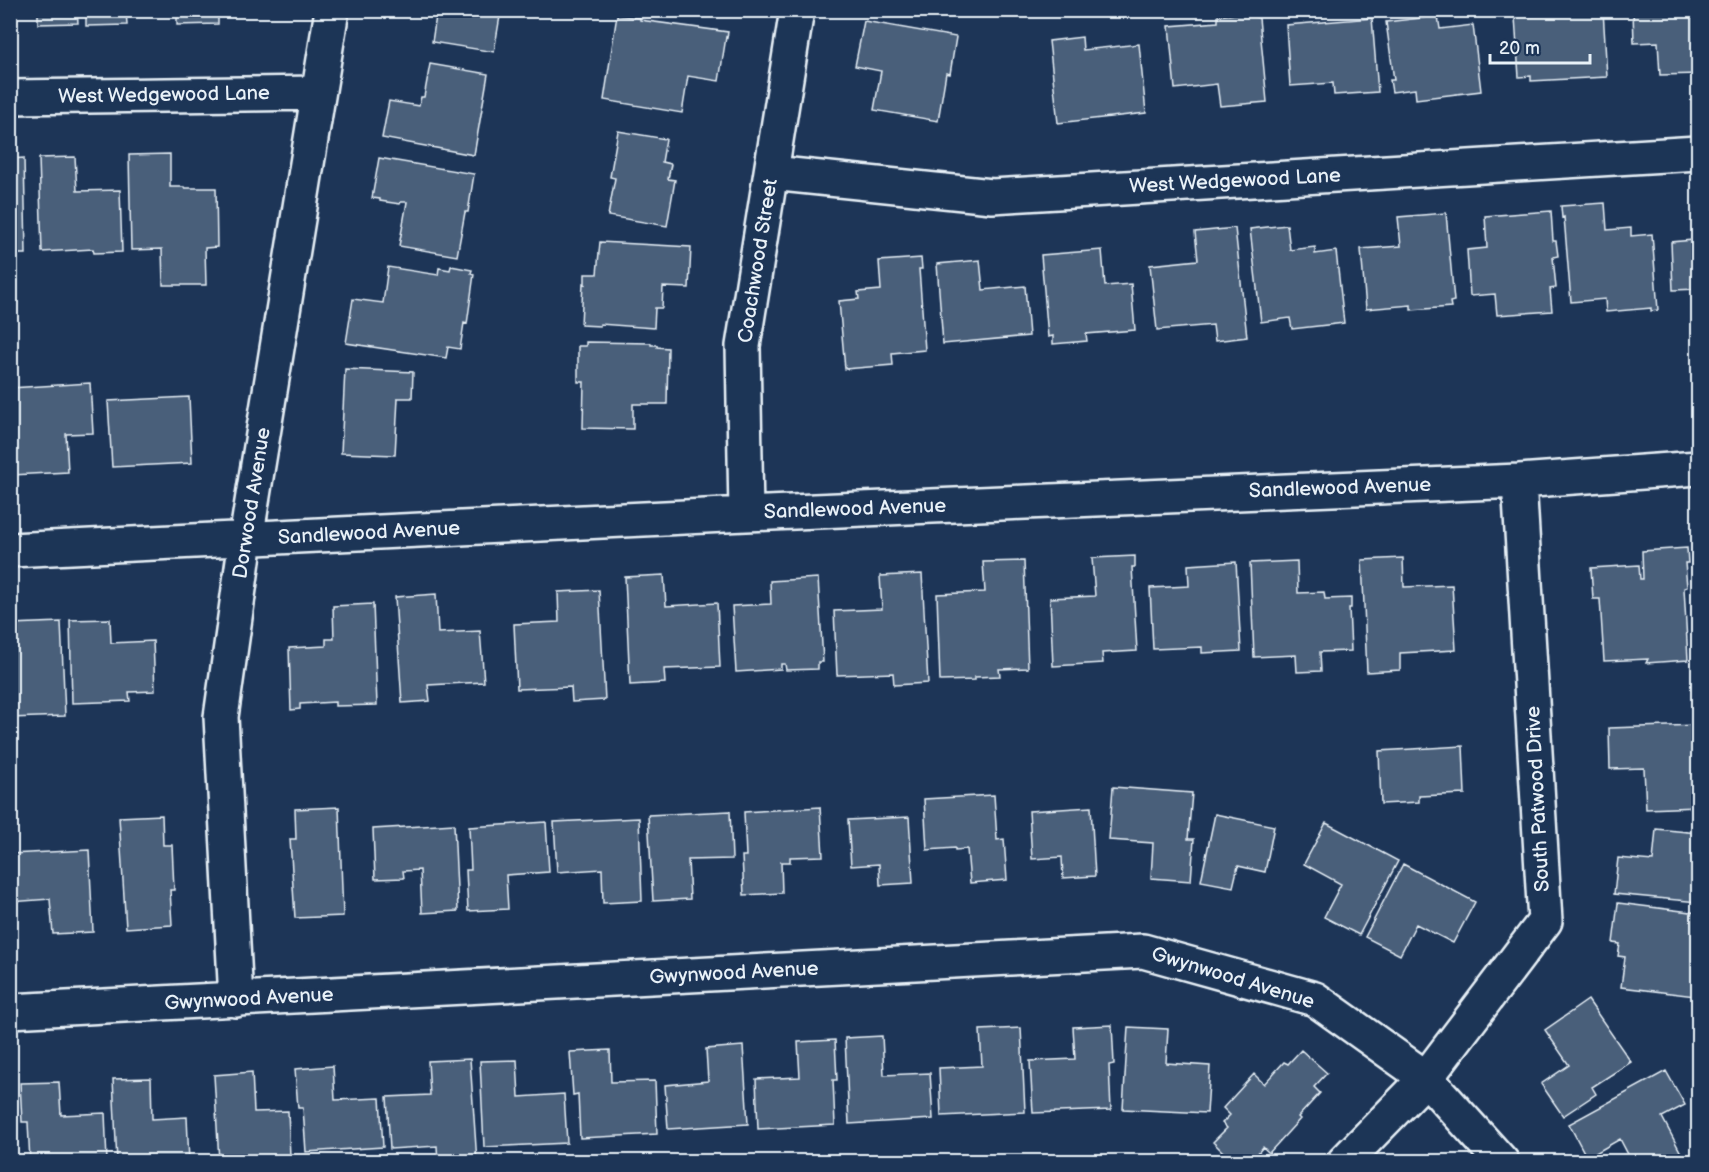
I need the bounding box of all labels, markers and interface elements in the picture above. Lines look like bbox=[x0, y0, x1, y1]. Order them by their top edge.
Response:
scale bar bbox=[1490, 27, 1590, 65]
text: 20 m bbox=[1499, 38, 1540, 59]
street label: West Wedgewood Lane bbox=[58, 81, 270, 109]
street label: West Wedgewood Lane bbox=[1129, 163, 1341, 199]
street label: Coachwood Street bbox=[733, 177, 783, 345]
street label: Dorwood Avenue bbox=[228, 426, 276, 580]
street label: Sandlewood Avenue bbox=[1248, 473, 1432, 503]
street label: Sandlewood Avenue bbox=[763, 494, 947, 524]
street label: Sandlewood Avenue bbox=[277, 516, 461, 550]
street label: South Patwood Drive bbox=[1521, 705, 1555, 893]
street label: Gwynwood Avenue bbox=[1149, 942, 1318, 1014]
street label: Gwynwood Avenue bbox=[649, 957, 819, 989]
street label: Gwynwood Avenue bbox=[164, 983, 334, 1015]

